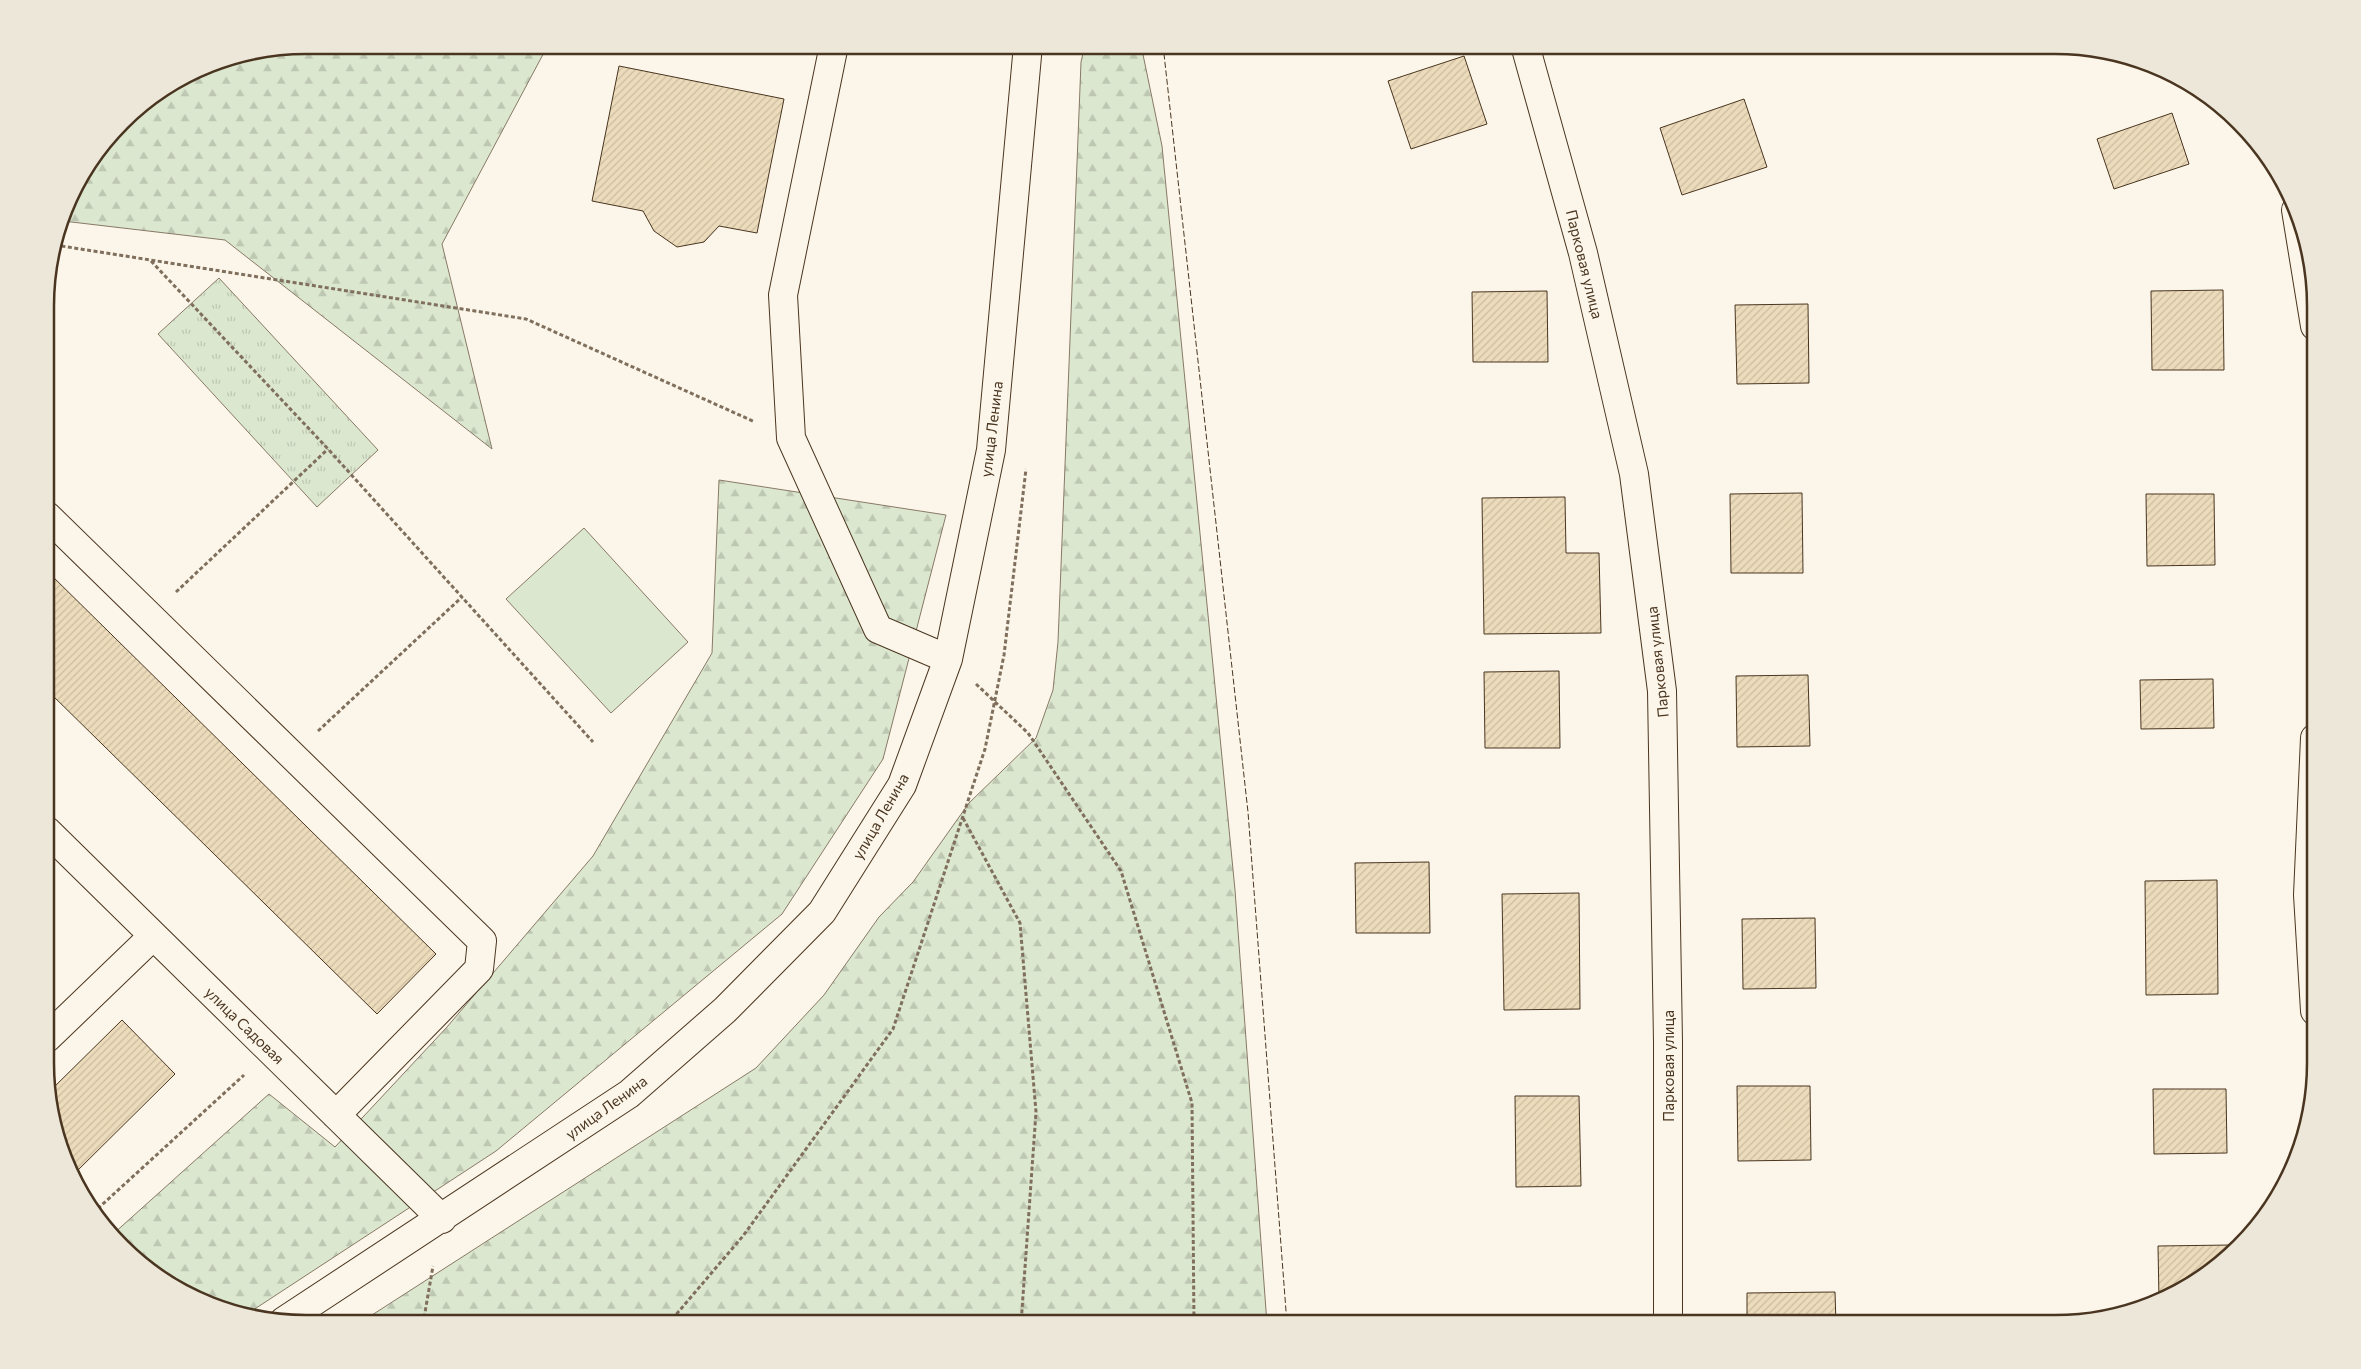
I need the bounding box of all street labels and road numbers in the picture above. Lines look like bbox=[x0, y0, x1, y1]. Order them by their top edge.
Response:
street label: Парковая улица bbox=[1563, 208, 1607, 320]
street label: улица Ленина bbox=[976, 380, 1006, 478]
street label: Парковая улица bbox=[1642, 605, 1672, 719]
street label: улица Ленина bbox=[848, 770, 912, 862]
street label: улица Садовая bbox=[202, 983, 288, 1067]
street label: Парковая улица bbox=[1659, 1010, 1677, 1122]
street label: улица Ленина bbox=[562, 1071, 650, 1143]

